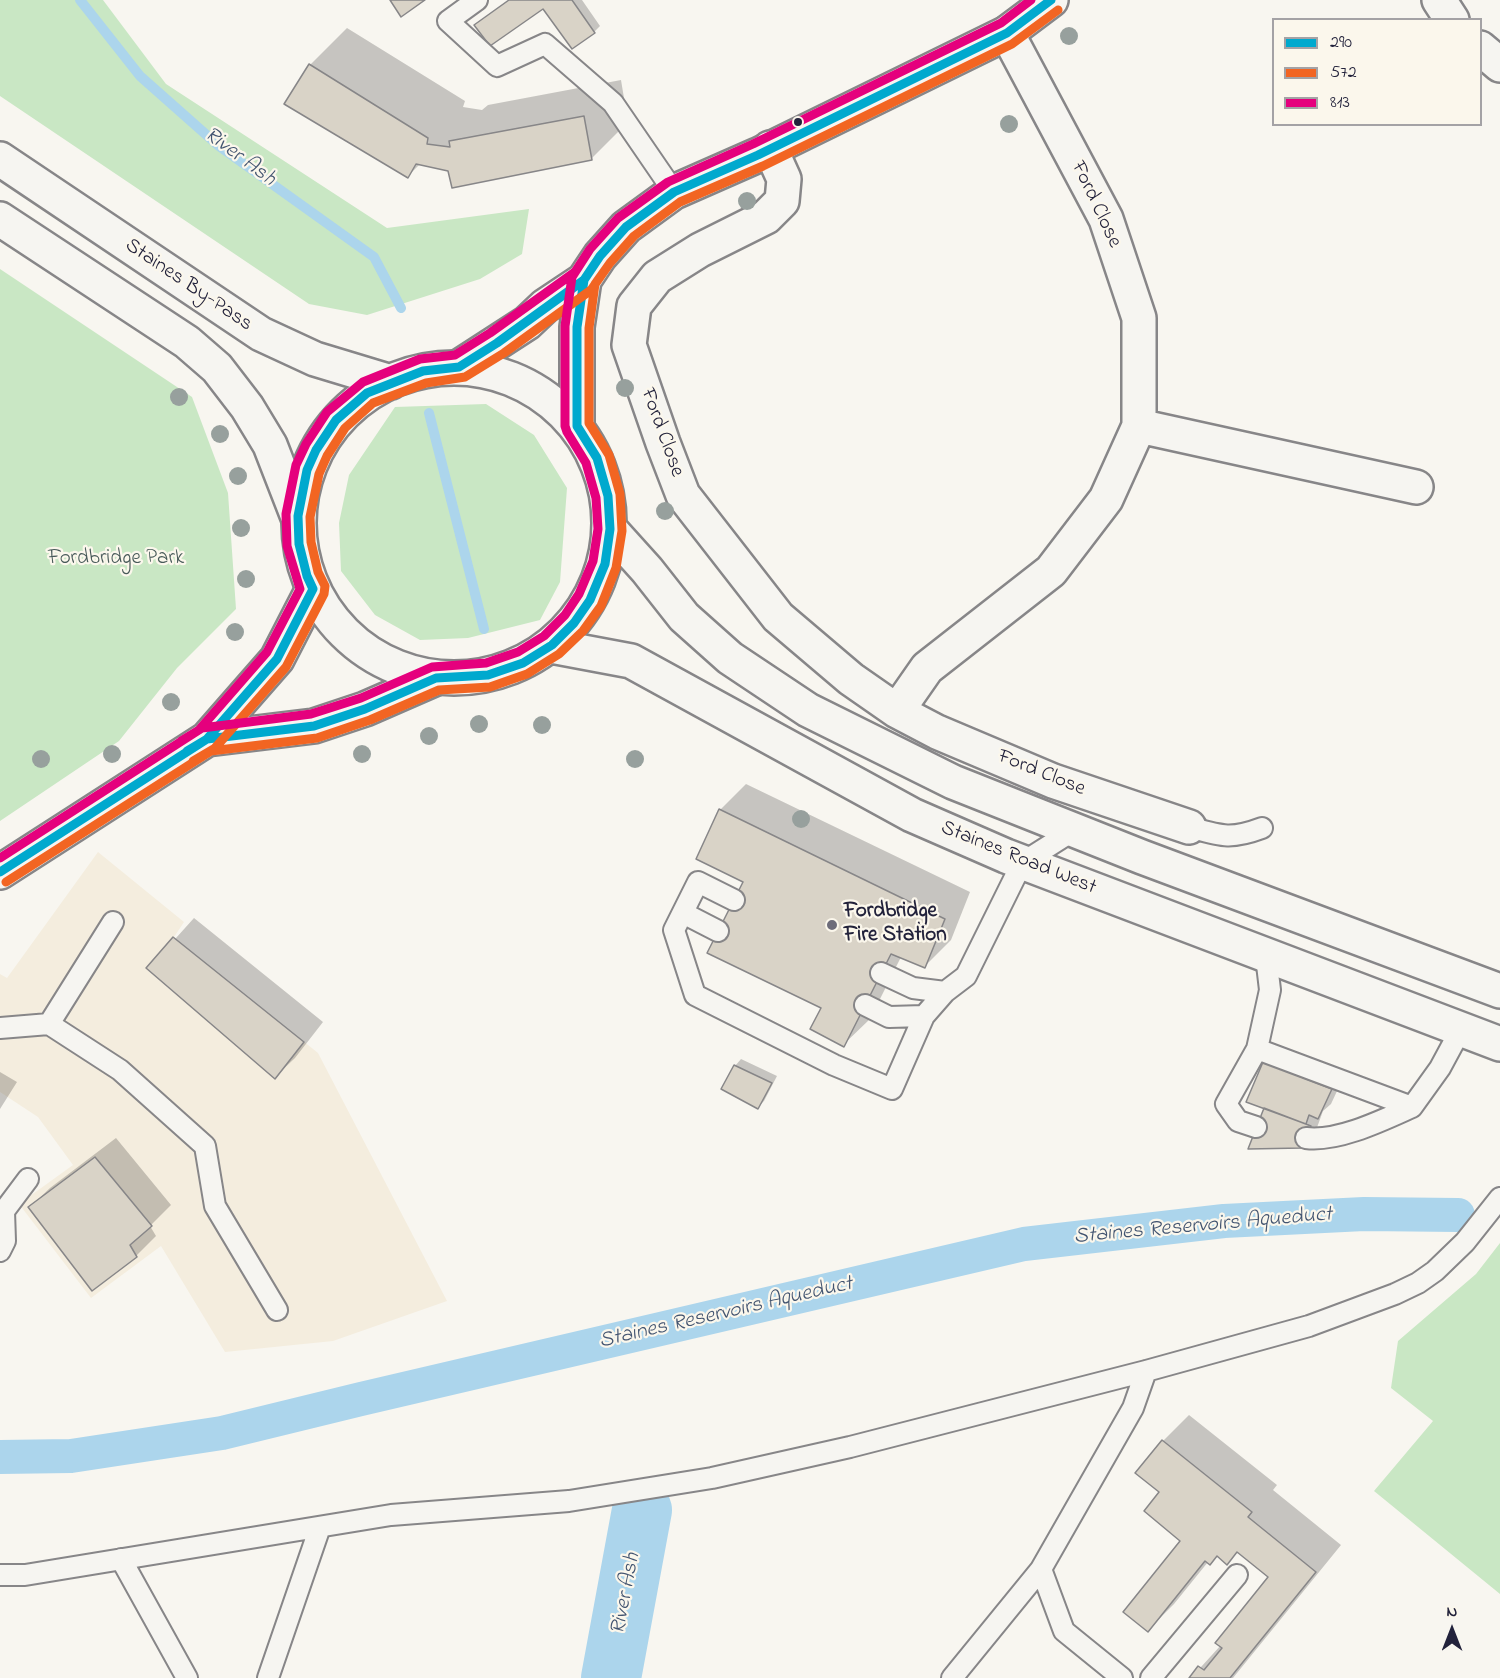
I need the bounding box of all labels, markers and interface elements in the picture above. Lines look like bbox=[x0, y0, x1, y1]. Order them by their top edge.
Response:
legend bbox=[1272, 18, 1482, 126]
text: 290 bbox=[1330, 30, 1352, 56]
text: 572 bbox=[1330, 60, 1357, 86]
text: 813 bbox=[1330, 90, 1350, 116]
unlabelled marker bbox=[792, 116, 804, 128]
water label: River Ash bbox=[198, 123, 280, 193]
street label: Ford Close bbox=[1064, 158, 1126, 252]
street label: Staines By-Pass bbox=[119, 234, 257, 338]
street label: Ford Close bbox=[633, 385, 689, 481]
park label: Fordbridge Park bbox=[48, 547, 184, 573]
street label: Ford Close bbox=[994, 745, 1088, 803]
street label: Staines Road West bbox=[936, 816, 1100, 902]
place label: Fordbridge Fire Station bbox=[844, 900, 947, 950]
marker: Fordbridge Fire Station bbox=[825, 918, 839, 932]
water label: Staines Reservoirs Aqueduct bbox=[1073, 1203, 1333, 1251]
water label: Staines Reservoirs Aqueduct bbox=[597, 1272, 855, 1356]
water label: River Ash bbox=[606, 1551, 648, 1637]
north arrow bbox=[1422, 1600, 1482, 1660]
text: N bbox=[1447, 1600, 1457, 1624]

